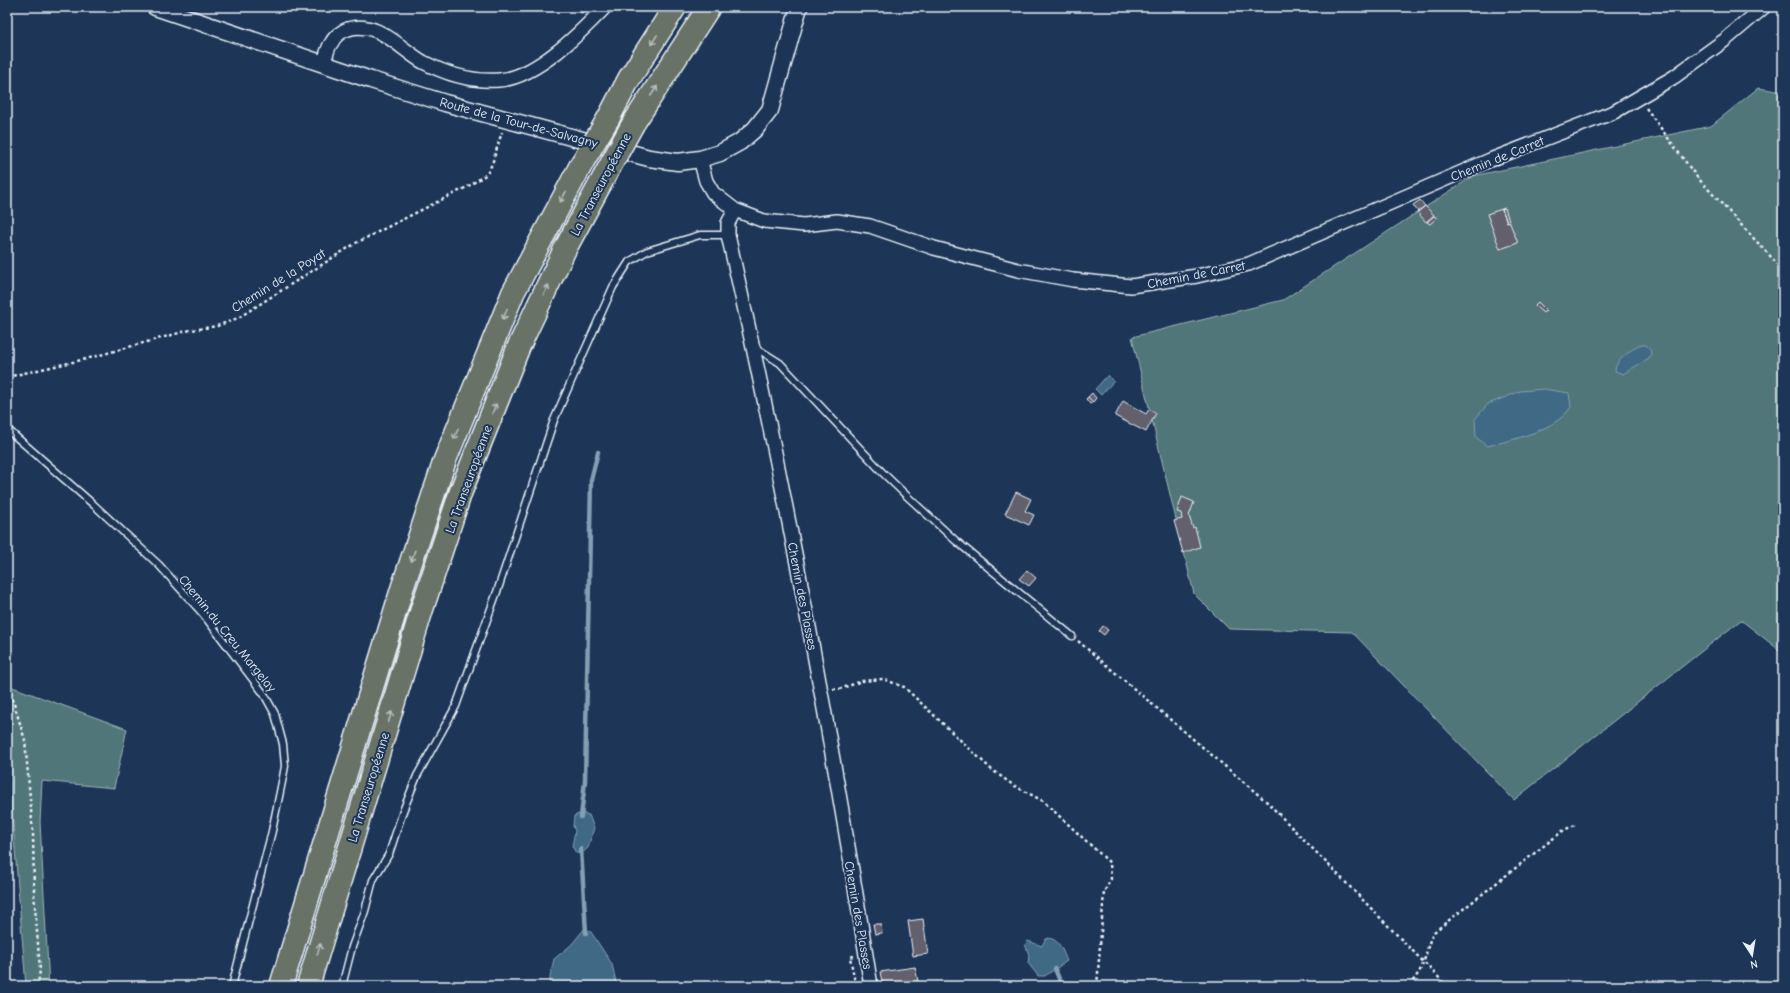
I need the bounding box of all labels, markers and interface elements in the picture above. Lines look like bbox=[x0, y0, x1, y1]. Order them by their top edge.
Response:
one-way arrow bbox=[650, 34, 658, 45]
one-way arrow bbox=[650, 86, 658, 97]
street label: Route de la Tour-de-Salvagny bbox=[438, 94, 600, 151]
street label: La Transeuropéenne bbox=[567, 130, 634, 238]
street label: Chemin de Carret bbox=[1448, 132, 1547, 184]
one-way arrow bbox=[559, 191, 566, 203]
street label: Chemin de la Poyat bbox=[229, 245, 329, 315]
street label: Chemin de Carret bbox=[1146, 257, 1248, 291]
one-way arrow bbox=[543, 284, 550, 296]
one-way arrow bbox=[501, 307, 509, 319]
one-way arrow bbox=[491, 403, 499, 415]
street label: La Transeuropéenne bbox=[442, 423, 495, 535]
one-way arrow bbox=[451, 427, 459, 439]
street label: Chemin des Plasses bbox=[785, 541, 820, 651]
one-way arrow bbox=[409, 550, 416, 563]
street label: Chemin du Creu Margelay bbox=[176, 572, 280, 695]
one-way arrow bbox=[386, 712, 394, 724]
street label: La Transeuropéenne bbox=[345, 730, 392, 844]
street label: Chemin des Plasses bbox=[842, 860, 875, 970]
north arrow bbox=[1732, 935, 1772, 975]
one-way arrow bbox=[316, 942, 323, 955]
text: N bbox=[1749, 957, 1759, 971]

